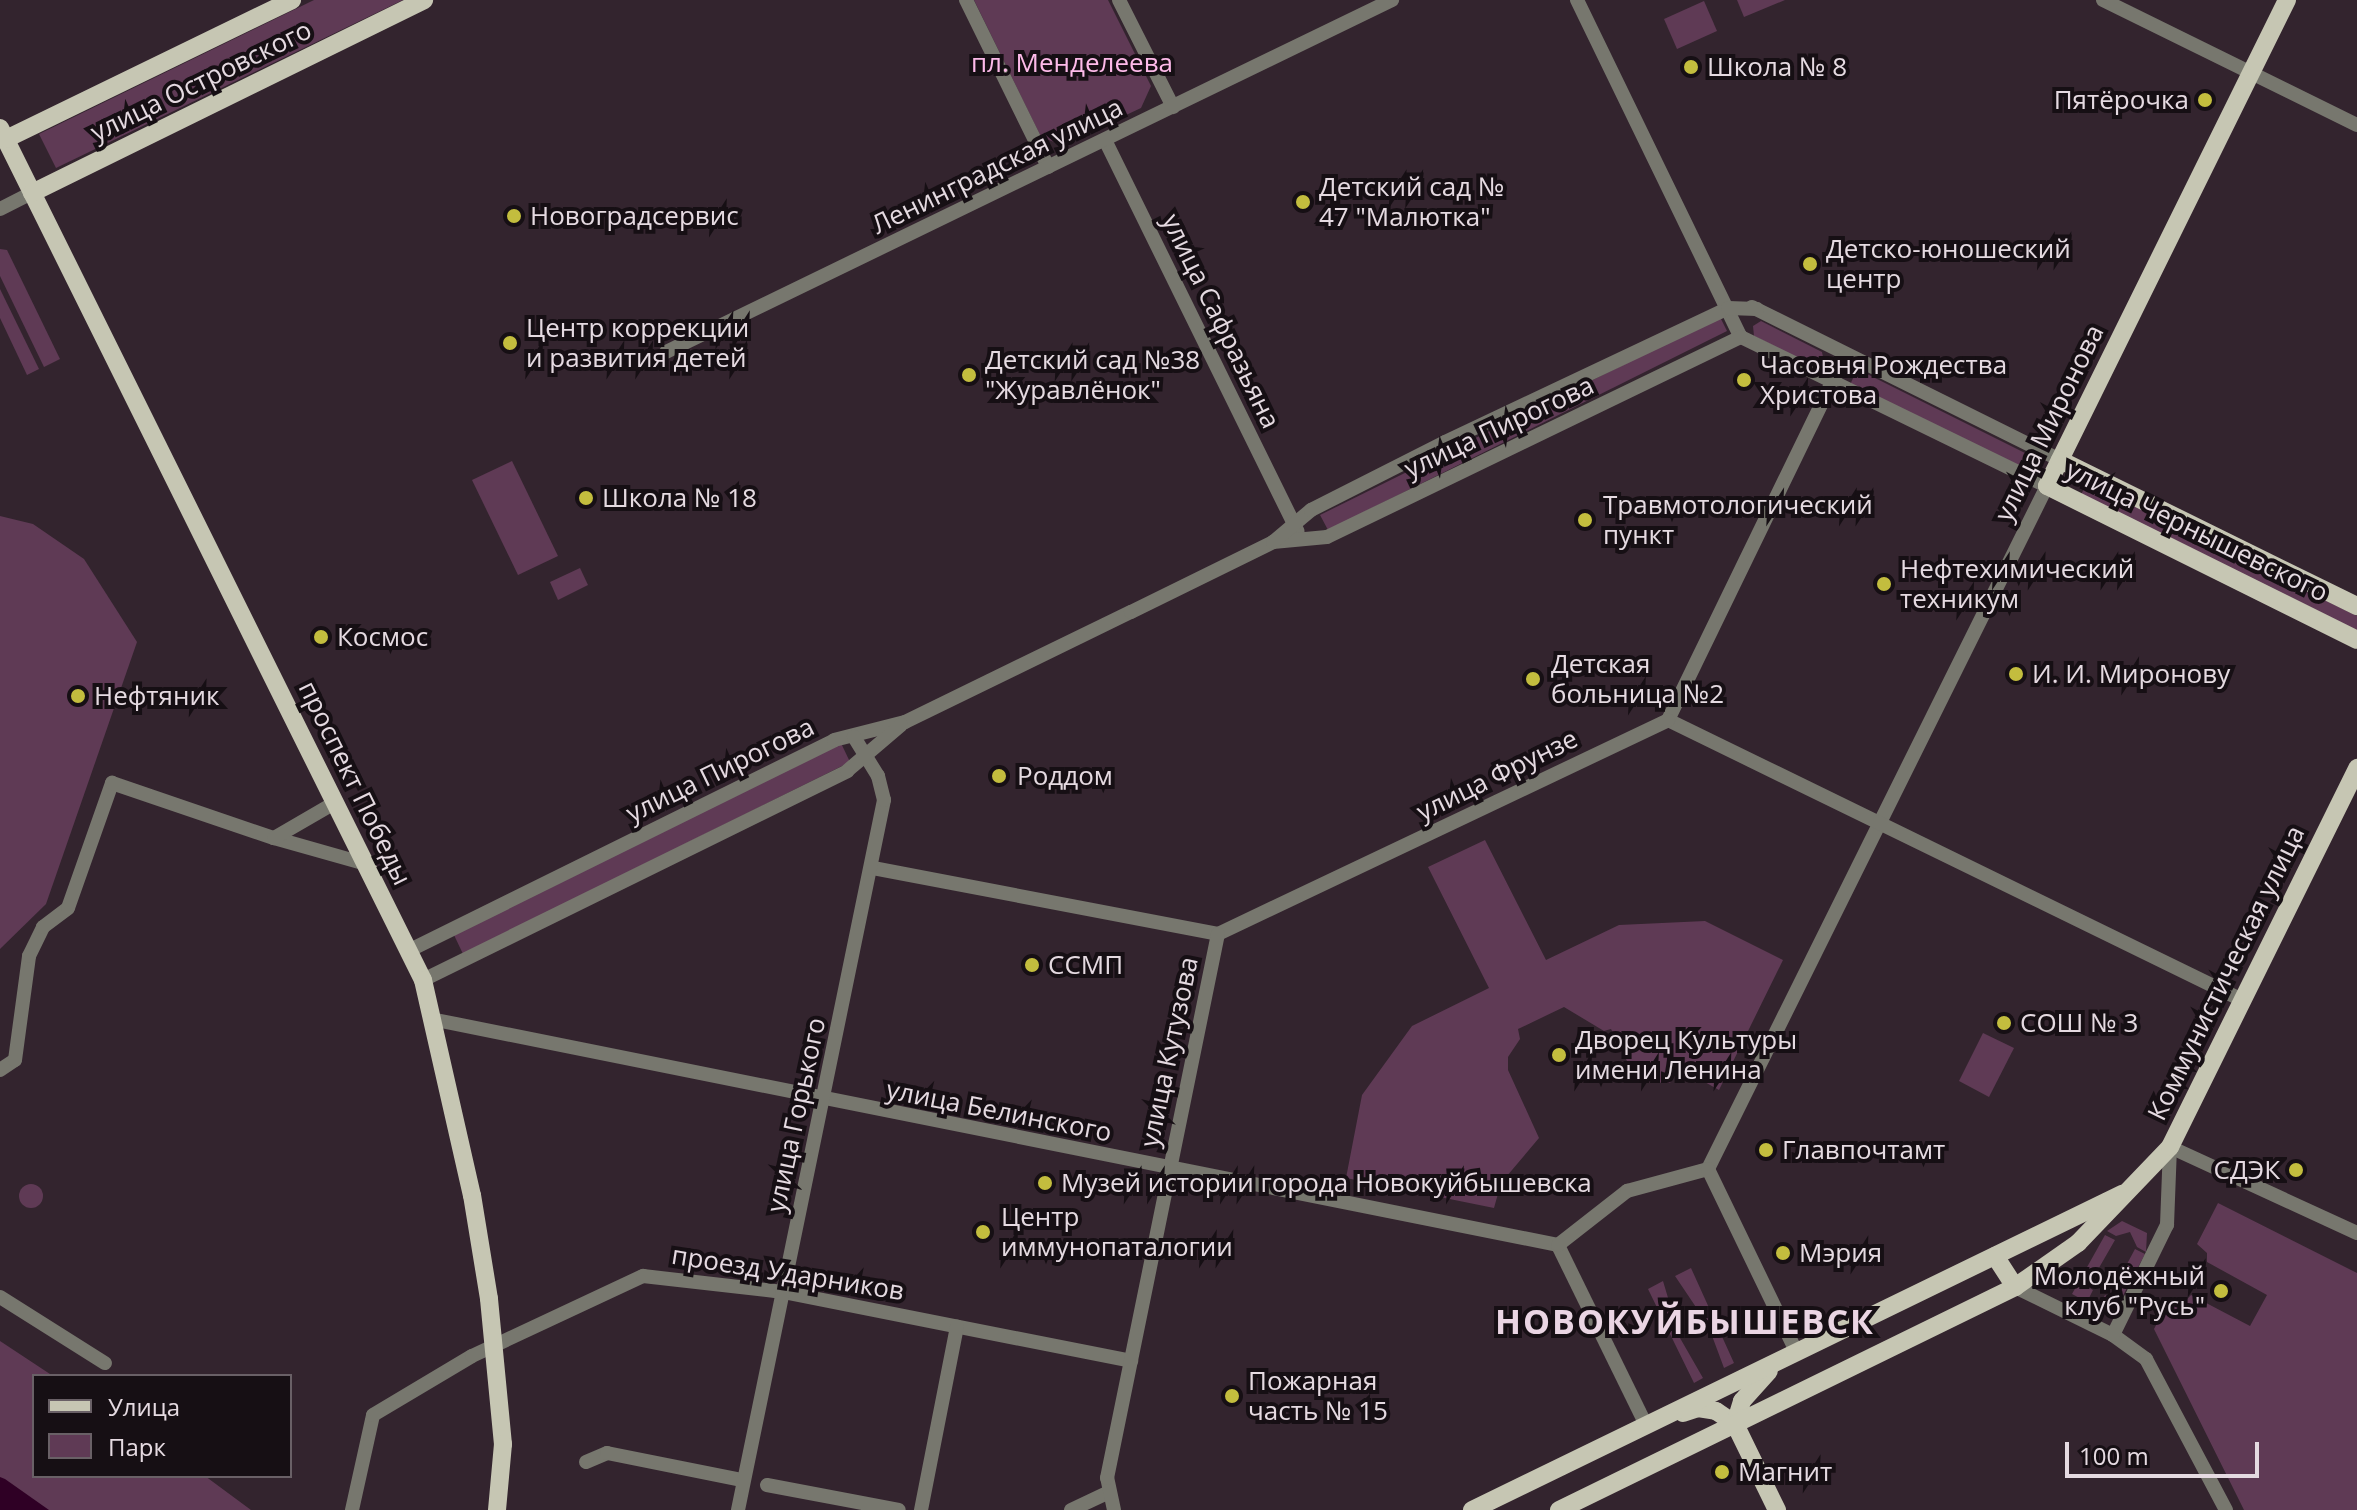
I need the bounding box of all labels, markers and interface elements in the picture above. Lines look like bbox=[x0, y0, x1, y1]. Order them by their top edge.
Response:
street label: улица Островского bbox=[86, 14, 316, 148]
park label: пл. Менделеева bbox=[971, 47, 1173, 79]
place label: Школа № 8 bbox=[1707, 51, 1847, 83]
marker: Школа № 8 bbox=[1682, 58, 1700, 76]
place label: Пятёрочка bbox=[2054, 84, 2189, 116]
marker: Пятёрочка bbox=[2196, 91, 2214, 109]
street label: Ленинградская улица bbox=[866, 92, 1128, 240]
place label: Детский сад № 47 "Малютка" bbox=[1319, 171, 1504, 232]
marker: Детский сад № 47 "Малютка" bbox=[1294, 193, 1312, 211]
place label: Новоградсервис bbox=[530, 200, 739, 232]
marker: Новоградсервис bbox=[505, 207, 523, 225]
street label: улица Сафразьяна bbox=[1155, 209, 1287, 433]
place label: Детско-юношеский центр bbox=[1826, 233, 2071, 294]
marker: Детско-юношеский центр bbox=[1801, 255, 1819, 273]
place label: Центр коррекции и развития детей bbox=[526, 312, 749, 374]
street label: улица Миронова bbox=[1988, 320, 2110, 526]
marker: Центр коррекции и развития детей bbox=[501, 334, 519, 352]
place label: Детский сад №38 "Журавлёнок" bbox=[985, 344, 1200, 406]
place label: Часовня Рождества Христова bbox=[1760, 349, 2007, 410]
marker: Детский сад №38 "Журавлёнок" bbox=[960, 366, 978, 384]
street label: улица Пирогова bbox=[1399, 370, 1599, 484]
marker: Часовня Рождества Христова bbox=[1735, 371, 1753, 389]
street label: улица Чернышевского bbox=[2061, 454, 2333, 608]
place label: Школа № 18 bbox=[602, 482, 757, 514]
marker: Школа № 18 bbox=[577, 489, 595, 507]
place label: Травмотологический пункт bbox=[1603, 489, 1873, 550]
marker: Травмотологический пункт bbox=[1574, 509, 1596, 531]
place label: Нефтехимический техникум bbox=[1900, 553, 2134, 614]
marker: Нефтехимический техникум bbox=[1875, 575, 1893, 593]
place label: Космос bbox=[337, 621, 428, 653]
marker: Космос bbox=[312, 628, 330, 646]
place label: Детская больница №2 bbox=[1551, 648, 1724, 710]
place label: И. И. Миронову bbox=[2032, 658, 2230, 690]
marker: И. И. Миронову bbox=[2007, 665, 2025, 683]
marker: Детская больница №2 bbox=[1522, 668, 1544, 690]
street label: проспект Победы bbox=[292, 676, 418, 890]
place label: Нефтяник bbox=[94, 680, 219, 712]
marker: Нефтяник bbox=[69, 687, 87, 705]
street label: улица Пирогова bbox=[621, 711, 819, 829]
street label: улица Фрунзе bbox=[1411, 723, 1583, 827]
place label: Роддом bbox=[1017, 760, 1113, 792]
marker: Роддом bbox=[988, 765, 1010, 787]
street label: Коммунистическая улица bbox=[2141, 821, 2311, 1125]
place label: ССМП bbox=[1048, 949, 1123, 981]
street label: улица Кутузова bbox=[1134, 954, 1204, 1150]
marker: ССМП bbox=[1023, 956, 1041, 974]
place label: СОШ № 3 bbox=[2020, 1007, 2138, 1039]
marker: СОШ № 3 bbox=[1995, 1014, 2013, 1032]
street label: улица Горького bbox=[760, 1015, 832, 1215]
place label: Дворец Культуры имени Ленина bbox=[1575, 1024, 1797, 1086]
marker: Дворец Культуры имени Ленина bbox=[1550, 1046, 1568, 1064]
street label: улица Белинского bbox=[884, 1074, 1114, 1148]
place label: Главпочтамт bbox=[1782, 1134, 1945, 1166]
marker: Главпочтамт bbox=[1757, 1141, 1775, 1159]
place label: СДЭК bbox=[2214, 1154, 2280, 1186]
marker: СДЭК bbox=[2287, 1161, 2305, 1179]
place label: Музей истории города Новокуйбышевска bbox=[1061, 1167, 1592, 1199]
marker: Музей истории города Новокуйбышевска bbox=[1036, 1174, 1054, 1192]
place label: Центр иммунопаталогии bbox=[1001, 1201, 1233, 1262]
marker: Центр иммунопаталогии bbox=[972, 1221, 994, 1243]
place label: Мэрия bbox=[1799, 1237, 1882, 1269]
street label: проезд Ударников bbox=[670, 1239, 906, 1307]
marker: Мэрия bbox=[1774, 1244, 1792, 1262]
place label: Молодёжный клуб "Русь" bbox=[2034, 1260, 2205, 1322]
marker: Молодёжный клуб "Русь" bbox=[2212, 1282, 2230, 1300]
district label: НОВОКУЙБЫШЕВСК bbox=[1495, 1302, 1875, 1342]
place label: Пожарная часть № 15 bbox=[1248, 1365, 1388, 1426]
legend bbox=[32, 1374, 292, 1478]
marker: Пожарная часть № 15 bbox=[1223, 1387, 1241, 1405]
text: Улица bbox=[108, 1390, 180, 1423]
scale bar bbox=[2069, 1426, 2263, 1476]
text: Парк bbox=[108, 1430, 166, 1463]
text: 100 m bbox=[2079, 1439, 2149, 1472]
place label: Магнит bbox=[1738, 1456, 1832, 1488]
marker: Магнит bbox=[1713, 1463, 1731, 1481]

